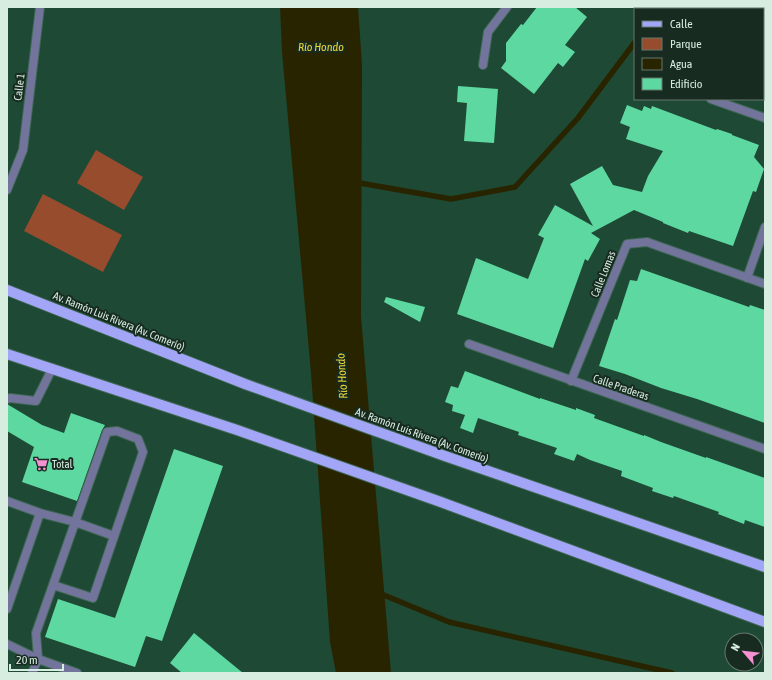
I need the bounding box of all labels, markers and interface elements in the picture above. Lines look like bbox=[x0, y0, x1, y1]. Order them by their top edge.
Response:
legend bbox=[634, 8, 764, 100]
text: Calle bbox=[670, 17, 693, 31]
text: Parque bbox=[670, 37, 702, 51]
water label: Río Hondo bbox=[298, 40, 344, 54]
text: Agua bbox=[670, 57, 692, 71]
street label: Calle 1 bbox=[11, 73, 27, 101]
text: Edificio bbox=[670, 77, 703, 91]
street label: Calle Lomas bbox=[588, 249, 618, 299]
street label: Av. Ramón Luis Rivera (Av. Comerío) bbox=[52, 289, 187, 353]
water label: Río Hondo bbox=[333, 352, 351, 399]
street label: Calle Praderas bbox=[592, 372, 651, 402]
street label: Av. Ramón Luis Rivera (Av. Comerío) bbox=[354, 405, 490, 465]
supermarket icon: Total bbox=[33, 456, 49, 472]
place label: Total bbox=[52, 458, 73, 470]
north arrow bbox=[724, 632, 764, 672]
text: N bbox=[728, 642, 742, 653]
scale bar bbox=[10, 646, 63, 672]
text: 20 m bbox=[16, 653, 38, 667]

